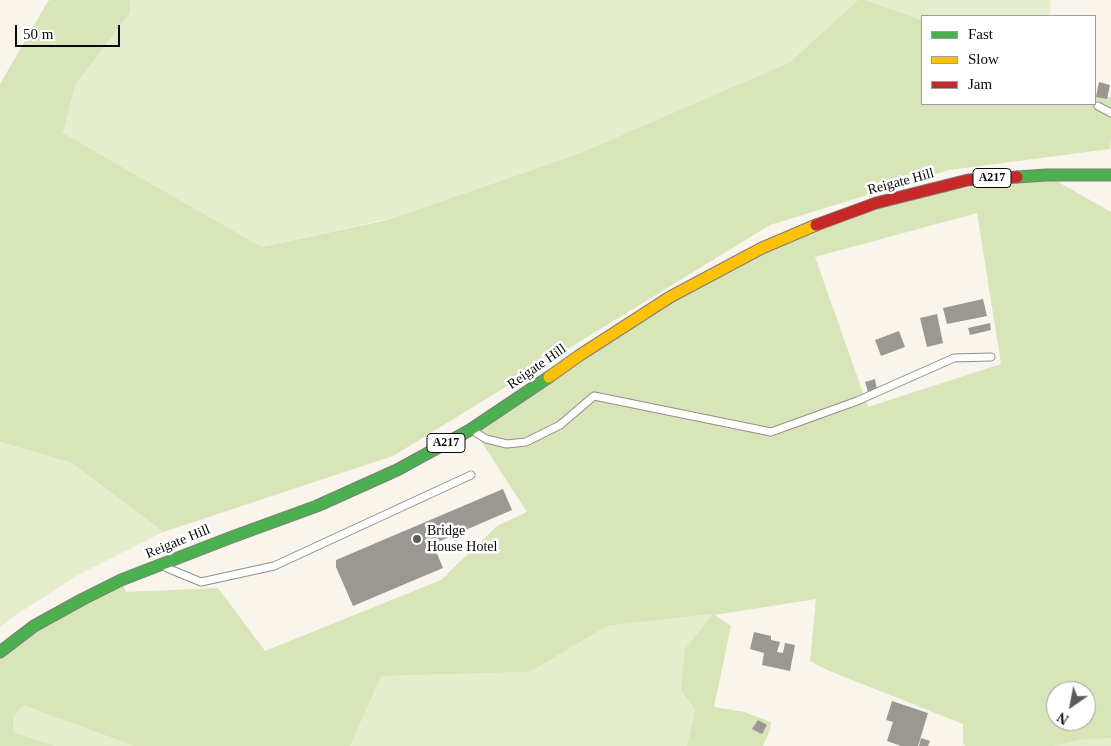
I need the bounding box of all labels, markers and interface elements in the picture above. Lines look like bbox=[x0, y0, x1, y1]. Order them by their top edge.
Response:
scale bar bbox=[18, 15, 122, 47]
legend bbox=[921, 15, 1096, 105]
text: 50 m bbox=[23, 26, 53, 42]
text: Fast bbox=[968, 26, 993, 42]
text: Slow bbox=[968, 51, 999, 67]
text: Jam bbox=[968, 76, 992, 92]
street label: Reigate Hill bbox=[866, 165, 936, 199]
road number: A217 bbox=[973, 168, 1011, 188]
street label: Reigate Hill bbox=[504, 341, 570, 393]
road number: A217 bbox=[427, 433, 465, 452]
street label: Reigate Hill bbox=[143, 521, 213, 563]
place label: Bridge House Hotel bbox=[427, 523, 497, 556]
marker: Bridge House Hotel bbox=[411, 533, 423, 545]
north arrow bbox=[1046, 681, 1096, 731]
text: N bbox=[1055, 709, 1071, 727]

